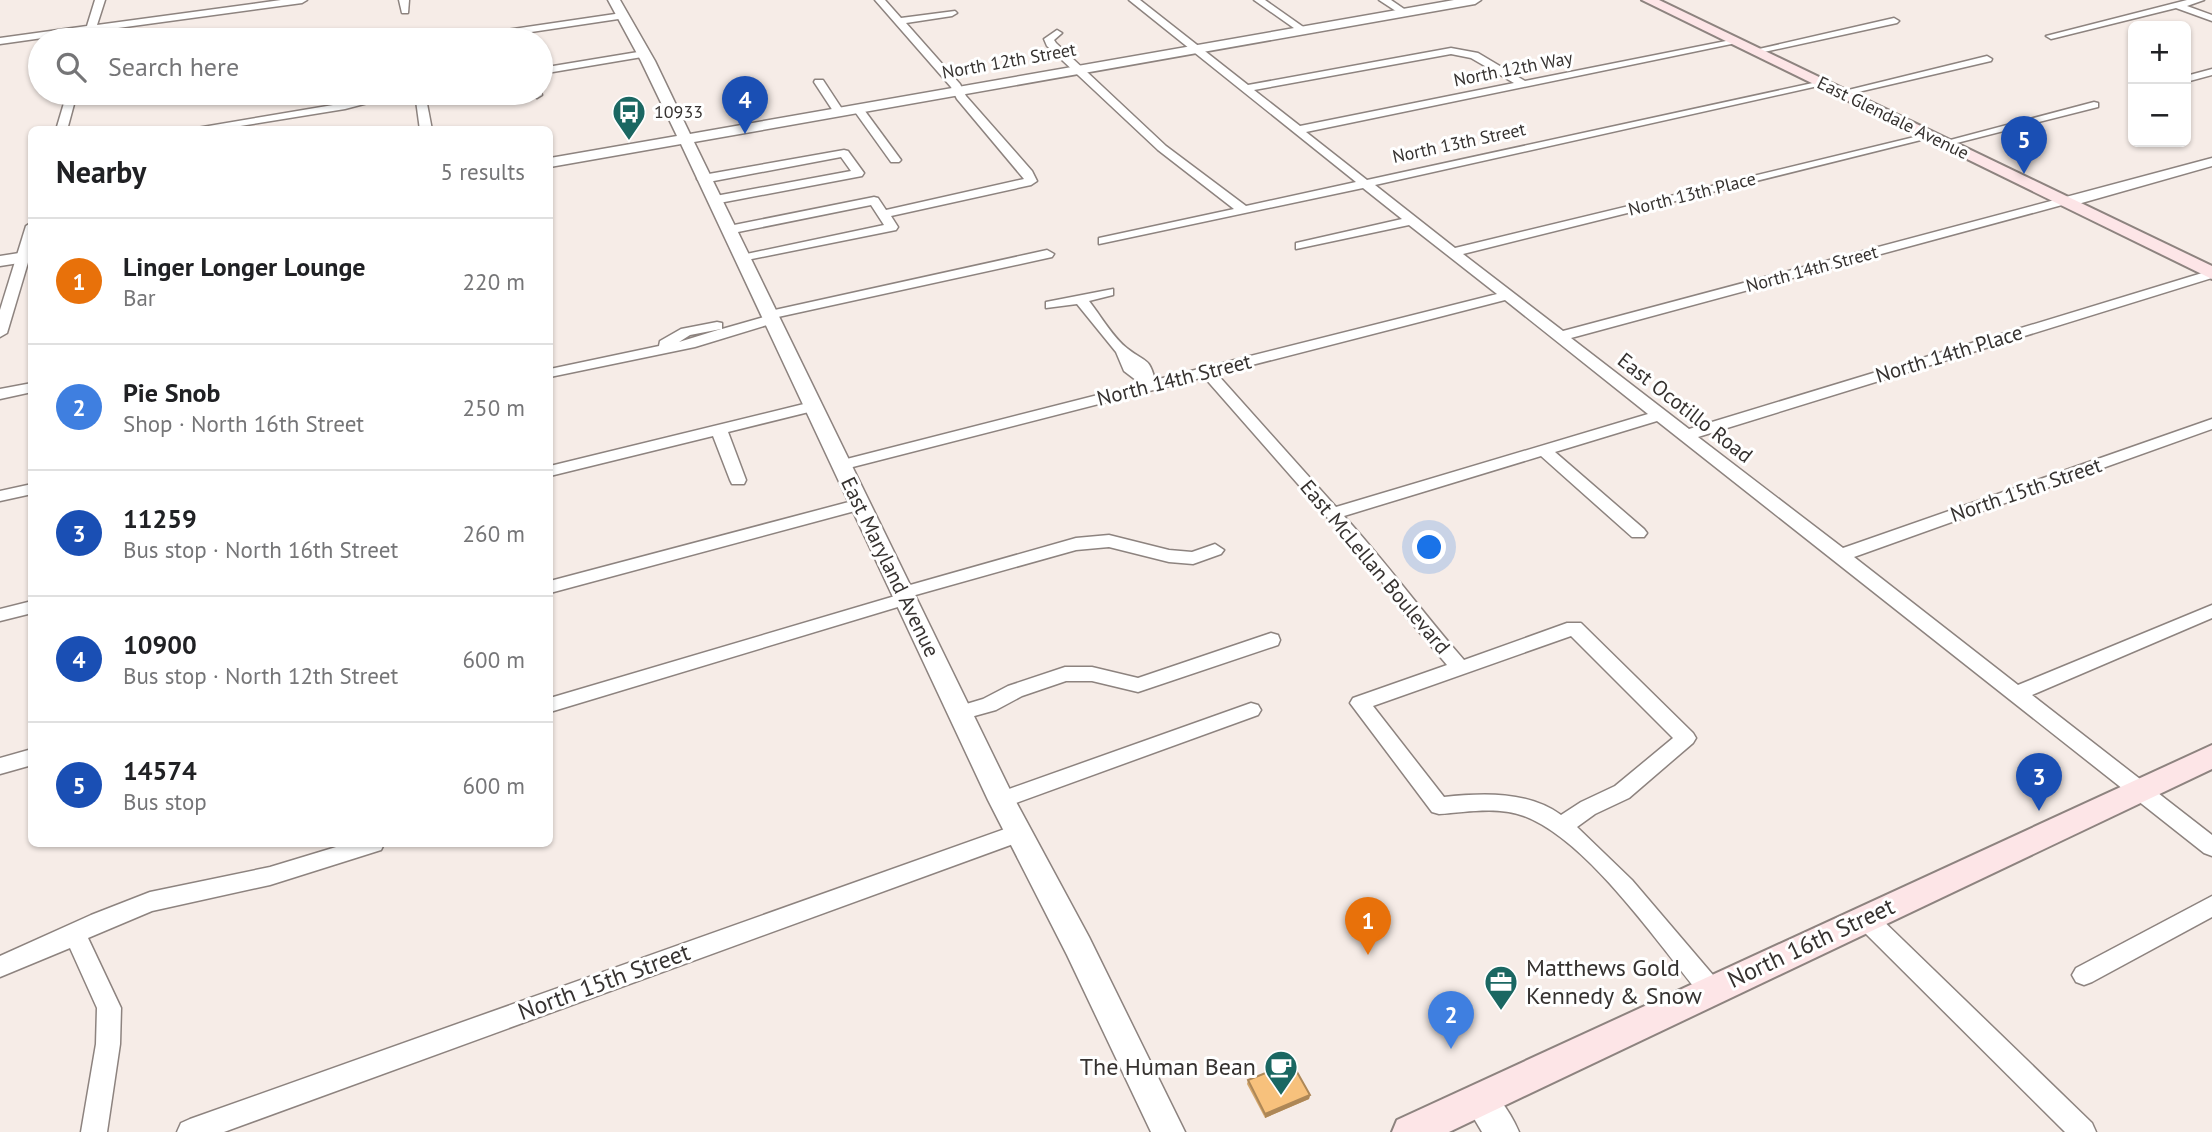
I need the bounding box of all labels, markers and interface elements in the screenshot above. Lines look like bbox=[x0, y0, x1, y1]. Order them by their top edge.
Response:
map controls bbox=[2128, 21, 2191, 147]
button: + bbox=[2128, 21, 2191, 84]
search box bbox=[28, 28, 553, 105]
street label: North 12th Street bbox=[940, 37, 1078, 84]
street label: North 12th Way bbox=[1451, 46, 1575, 91]
icon: search bbox=[52, 48, 90, 86]
text: Search here bbox=[108, 50, 239, 83]
street label: East Glendale Avenue bbox=[1814, 71, 1973, 164]
pin: 4 bbox=[722, 76, 768, 134]
button: − bbox=[2128, 84, 2191, 147]
bus stop icon: 10933 bbox=[610, 93, 648, 142]
place label: 10933 bbox=[654, 100, 703, 123]
pin: 5 bbox=[2001, 116, 2047, 174]
street label: North 13th Street bbox=[1390, 117, 1528, 168]
text: Nearby bbox=[56, 152, 146, 191]
text: 5 results bbox=[441, 157, 525, 186]
street label: North 13th Place bbox=[1626, 167, 1758, 220]
street label: North 14th Street bbox=[1743, 240, 1880, 297]
text: Linger Longer Lounge bbox=[123, 250, 366, 283]
text: 1 bbox=[72, 267, 86, 296]
text: 220 m bbox=[463, 267, 525, 296]
text: Bar bbox=[123, 283, 156, 312]
street label: North 14th Place bbox=[1872, 318, 2026, 389]
street label: East Ocotillo Road bbox=[1612, 346, 1758, 469]
street label: North 14th Street bbox=[1094, 347, 1254, 412]
text: Pie Snob bbox=[123, 376, 221, 409]
text: 2 bbox=[72, 393, 86, 422]
text: 250 m bbox=[463, 393, 525, 422]
text: Shop · North 16th Street bbox=[123, 409, 364, 438]
street label: North 15th Street bbox=[1947, 451, 2105, 528]
street label: East Maryland Avenue bbox=[835, 472, 946, 661]
street label: East McLellan Boulevard bbox=[1294, 474, 1456, 659]
text: 11259 bbox=[123, 502, 197, 535]
text: 3 bbox=[72, 519, 86, 548]
text: 260 m bbox=[463, 519, 525, 548]
your location bbox=[1412, 530, 1446, 564]
text: Bus stop · North 16th Street bbox=[123, 535, 398, 564]
text: 10900 bbox=[123, 628, 197, 661]
text: 4 bbox=[72, 645, 86, 674]
text: 600 m bbox=[463, 645, 525, 674]
text: Bus stop · North 12th Street bbox=[123, 661, 398, 690]
pin: 3 bbox=[2016, 753, 2062, 811]
text: 14574 bbox=[123, 754, 197, 787]
text: 5 bbox=[72, 771, 86, 800]
text: 600 m bbox=[463, 771, 525, 800]
text: Bus stop bbox=[123, 787, 207, 816]
street label: North 16th Street bbox=[1722, 890, 1899, 995]
pin: 1 bbox=[1345, 897, 1391, 955]
street label: North 15th Street bbox=[514, 936, 694, 1027]
place label: Matthews Gold Kennedy & Snow bbox=[1526, 952, 1702, 1011]
office icon: Matthews Gold Kennedy & Snow bbox=[1482, 963, 1520, 1012]
pin: 2 bbox=[1428, 991, 1474, 1049]
cafe icon: The Human Bean bbox=[1262, 1048, 1300, 1097]
place label: The Human Bean bbox=[1080, 1051, 1256, 1082]

